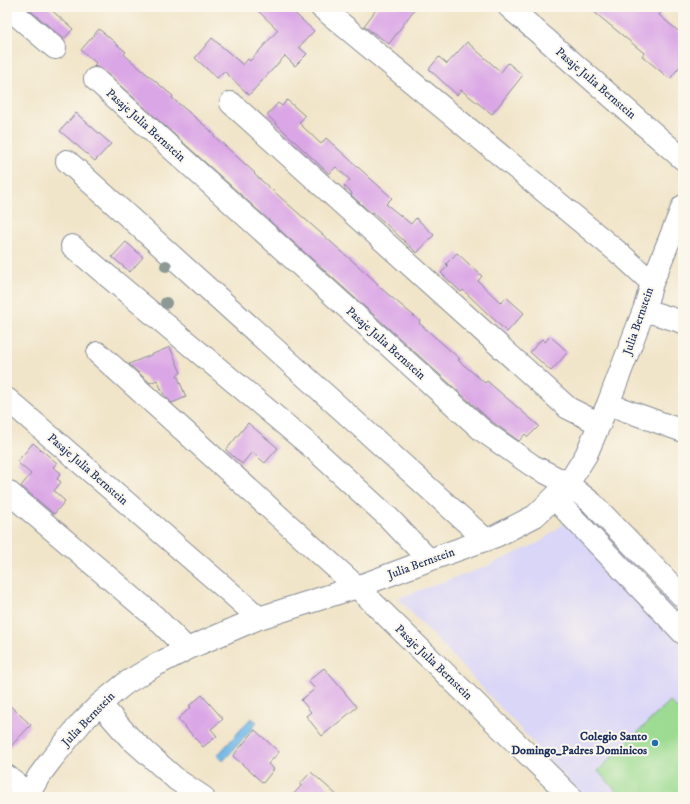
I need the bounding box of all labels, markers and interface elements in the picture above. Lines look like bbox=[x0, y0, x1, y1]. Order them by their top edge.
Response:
street label: Pasaje Julia Bernstein bbox=[552, 44, 640, 123]
street label: Pasaje Julia Bernstein bbox=[103, 86, 189, 165]
street label: Julia Bernstein bbox=[620, 285, 657, 358]
street label: Pasaje Julia Bernstein bbox=[343, 304, 429, 383]
street label: Pasaje Julia Bernstein bbox=[44, 430, 132, 509]
street label: Julia Bernstein bbox=[385, 544, 457, 583]
street label: Pasaje Julia Bernstein bbox=[392, 622, 476, 704]
street label: Julia Bernstein bbox=[58, 688, 119, 751]
place label: Colegio Santo Domingo_Padres Dominicos bbox=[511, 729, 647, 758]
marker: Colegio Santo Domingo_Padres Dominicos bbox=[650, 738, 660, 748]

